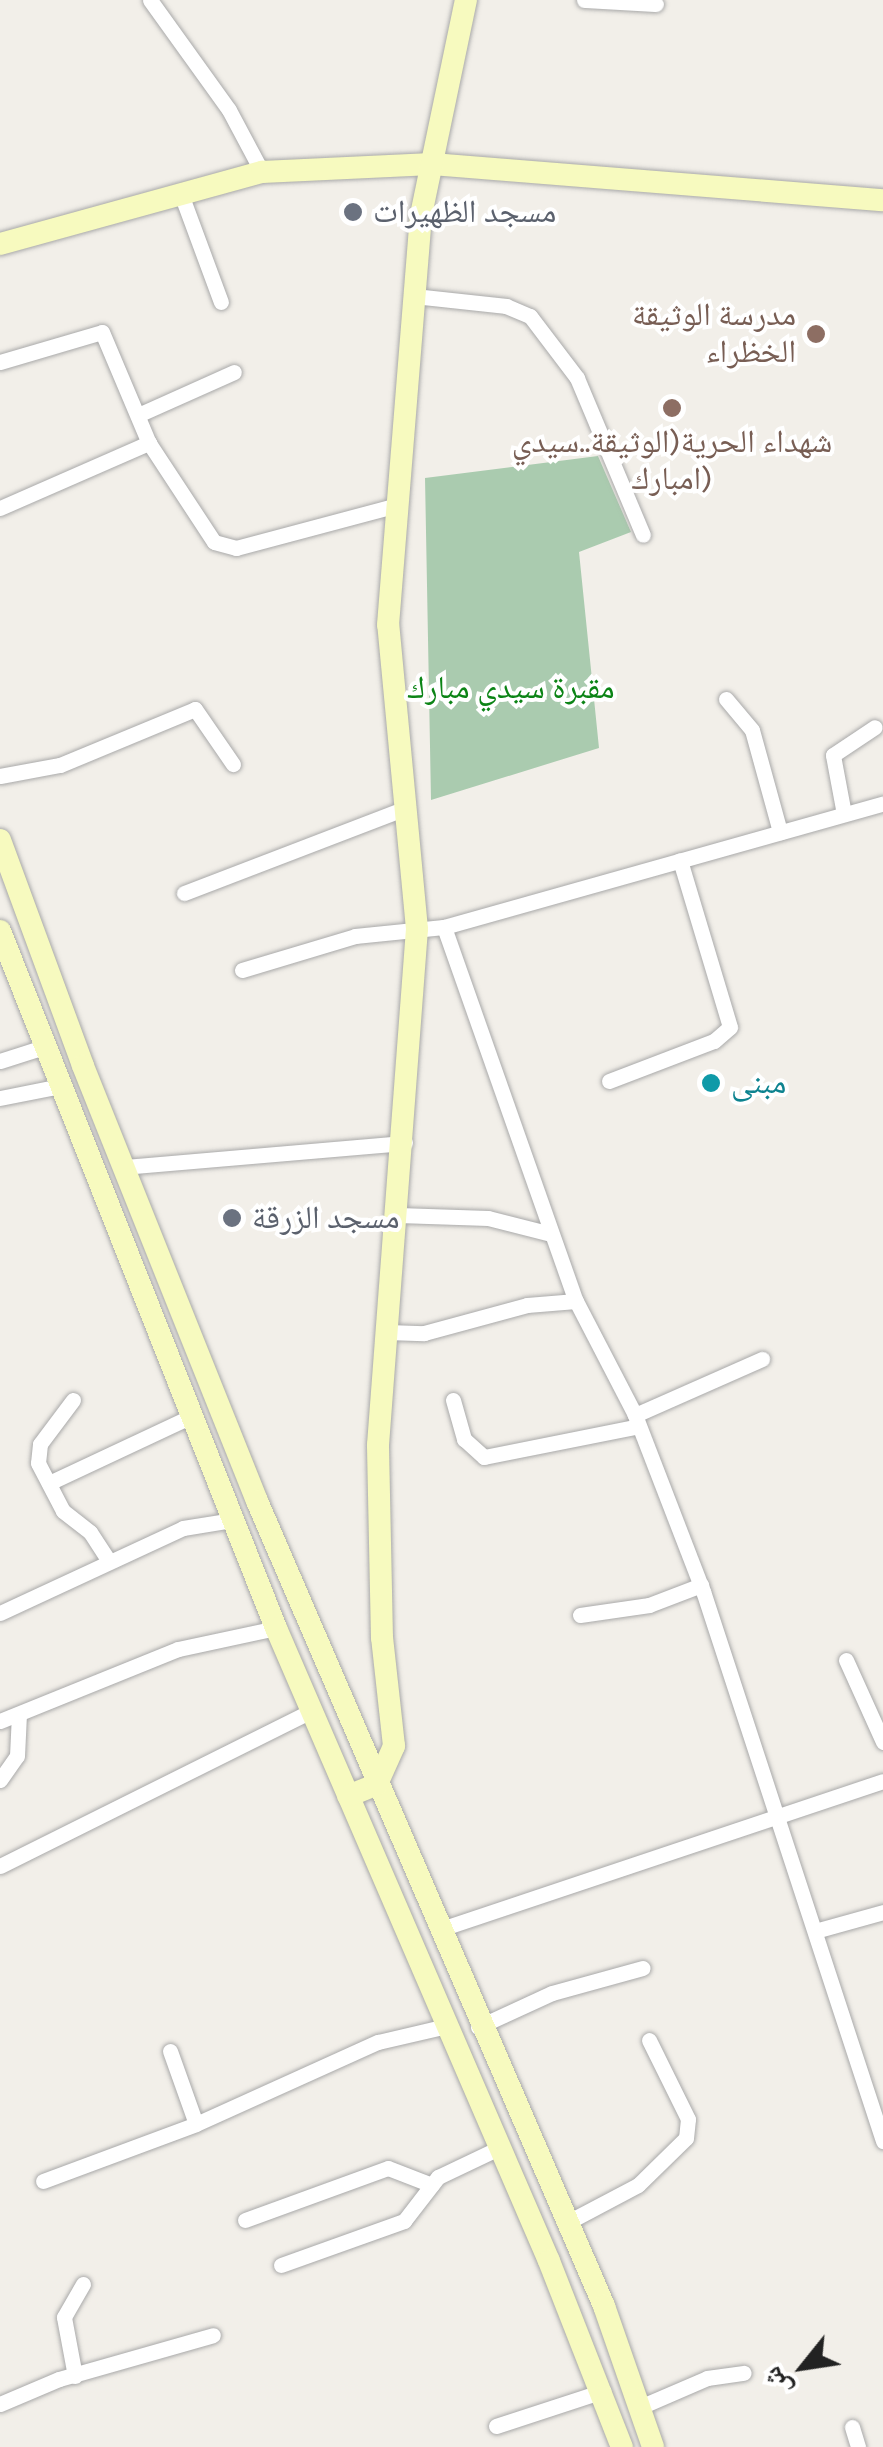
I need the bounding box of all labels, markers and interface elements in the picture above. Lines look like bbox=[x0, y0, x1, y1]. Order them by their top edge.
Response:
place label: مسجد الظهيرات bbox=[373, 193, 556, 231]
marker: مسجد الظهيرات bbox=[342, 201, 364, 223]
place label: مدرسة الوثيقة الخظراء bbox=[632, 297, 796, 372]
marker: مدرسة الوثيقة الخظراء bbox=[805, 323, 827, 345]
marker: شهداء الحرية(الوثيقة..سيدي امبارك) bbox=[661, 397, 683, 419]
place label: شهداء الحرية(الوثيقة..سيدي امبارك) bbox=[512, 424, 832, 499]
park label: مقبرة سيدي مبارك bbox=[407, 669, 615, 707]
place label: مبنى bbox=[731, 1064, 786, 1102]
marker: مبنى bbox=[700, 1072, 722, 1094]
place label: مسجد الزرقة bbox=[252, 1199, 399, 1237]
marker: مسجد الزرقة bbox=[221, 1207, 243, 1229]
north arrow bbox=[753, 2317, 853, 2417]
text: ش bbox=[755, 2361, 798, 2403]

